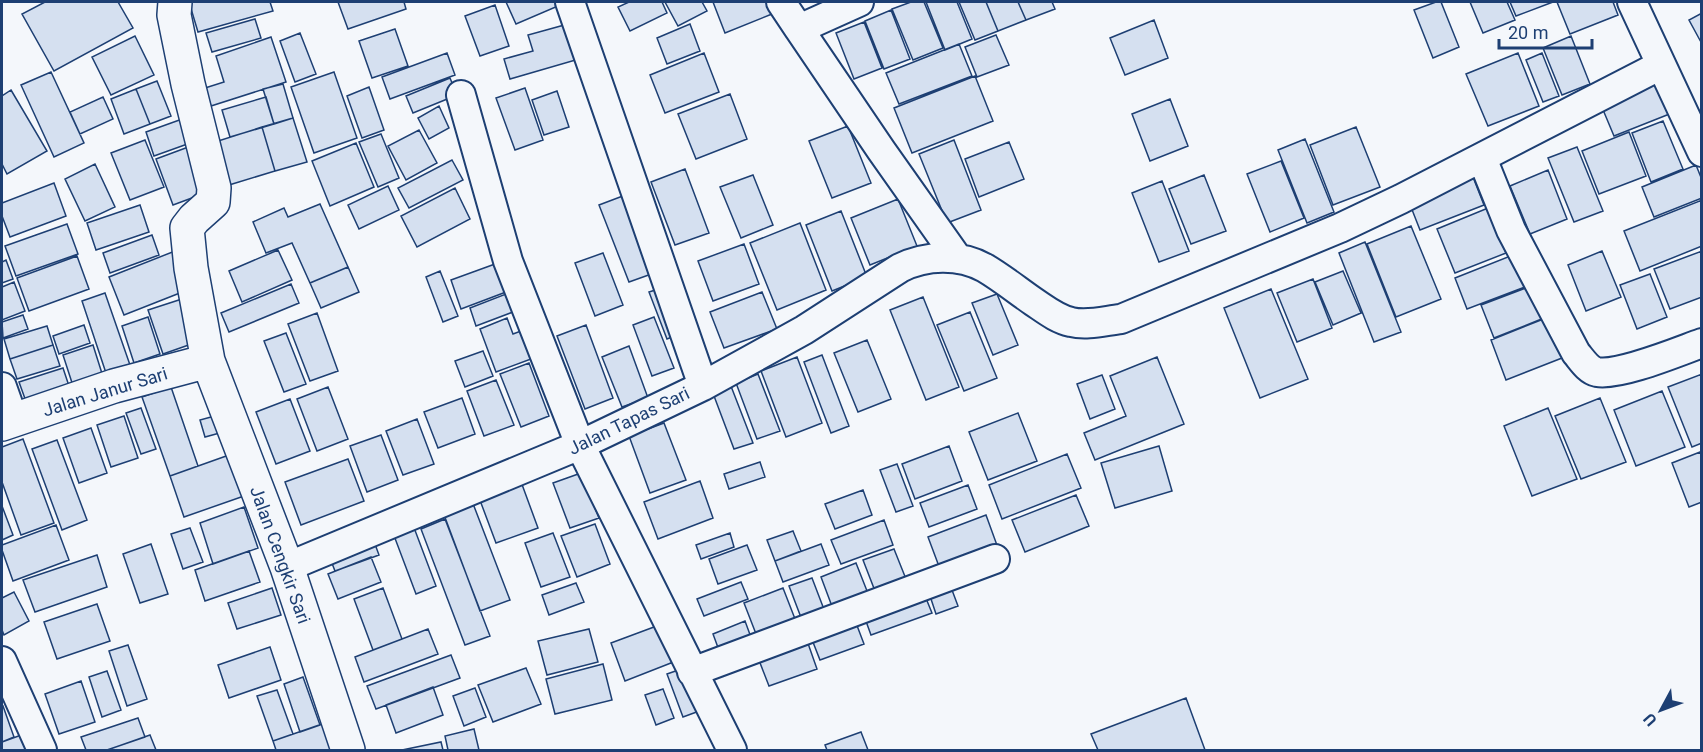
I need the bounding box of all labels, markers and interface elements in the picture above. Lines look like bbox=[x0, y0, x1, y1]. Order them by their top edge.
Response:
scale bar bbox=[1499, 12, 1592, 50]
text: 20 m bbox=[1508, 22, 1548, 43]
street label: Jalan Janur Sari bbox=[40, 363, 170, 420]
street label: Jalan Tapas Sari bbox=[565, 382, 693, 459]
street label: Jalan Cengkir Sari bbox=[246, 483, 315, 626]
north arrow bbox=[1631, 680, 1691, 740]
text: U bbox=[1639, 709, 1661, 730]

